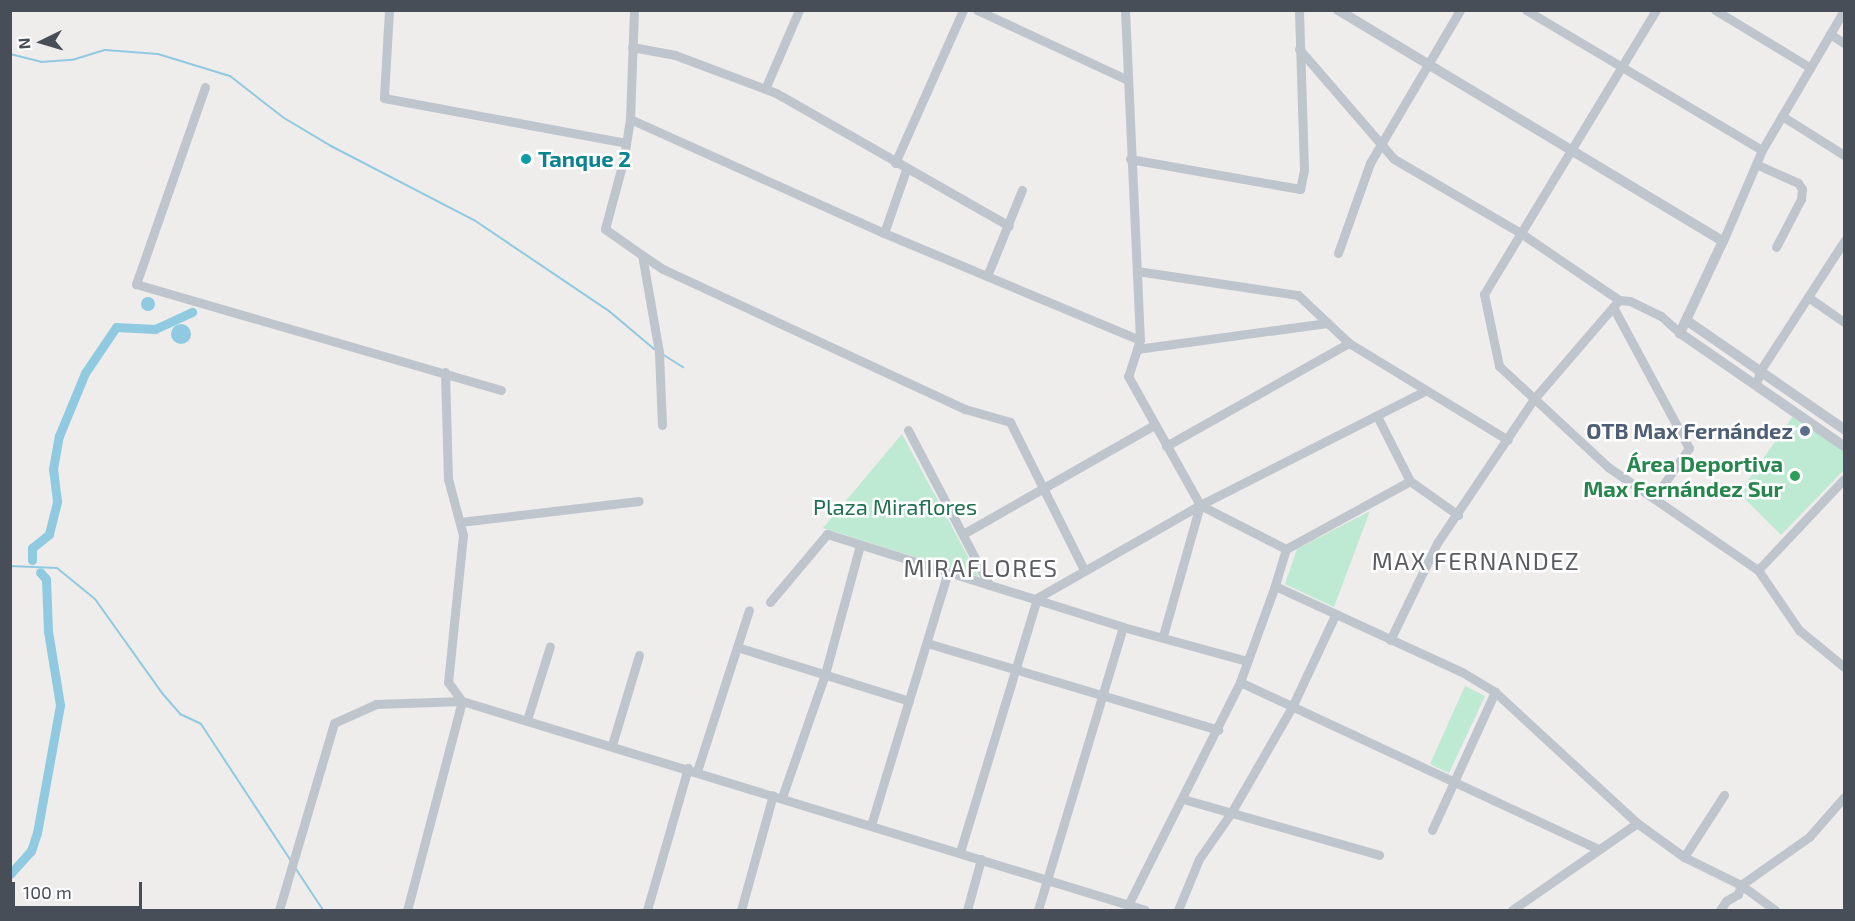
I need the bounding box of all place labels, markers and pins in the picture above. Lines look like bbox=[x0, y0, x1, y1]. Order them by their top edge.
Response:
place label: Tanque 2 bbox=[538, 146, 631, 172]
marker: Tanque 2 bbox=[519, 152, 533, 166]
place label: OTB Max Fernández bbox=[1586, 418, 1793, 444]
marker: OTB Max Fernández bbox=[1798, 424, 1812, 438]
place label: Área Deportiva Max Fernández Sur bbox=[1583, 450, 1783, 502]
marker: Área Deportiva Max Fernández Sur bbox=[1788, 469, 1802, 483]

